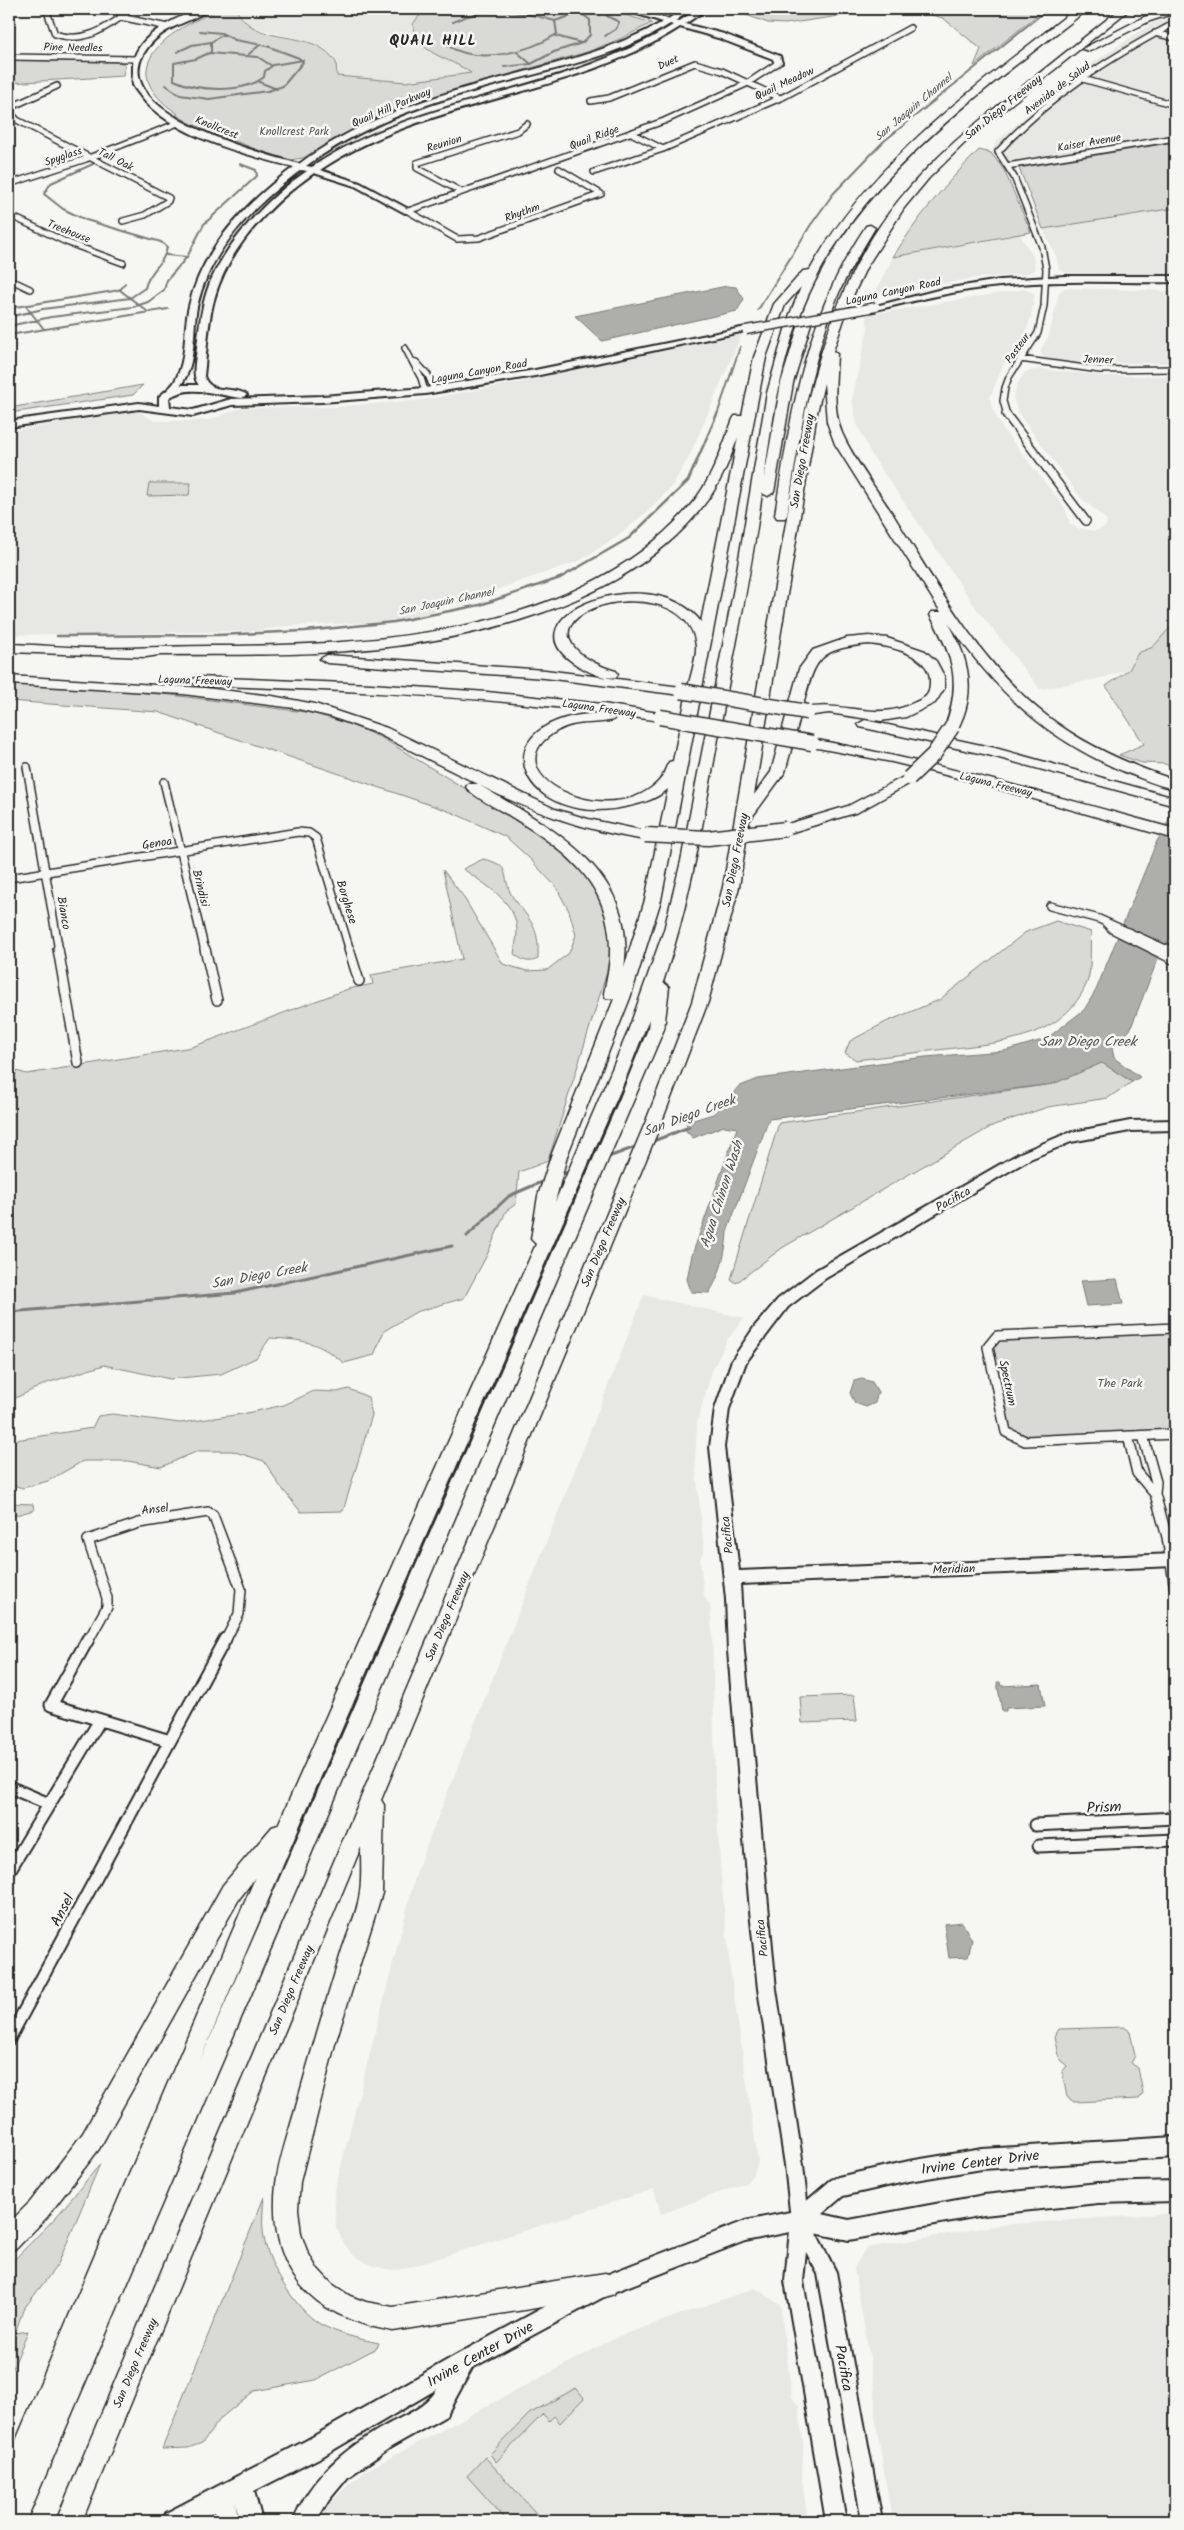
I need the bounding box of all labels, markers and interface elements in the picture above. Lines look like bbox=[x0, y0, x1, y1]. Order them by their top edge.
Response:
district label: QUAIL HILL bbox=[389, 29, 477, 53]
street label: Pine Needles bbox=[43, 38, 103, 58]
street label: Duet bbox=[655, 50, 683, 76]
street label: Avenida de Salud bbox=[1021, 57, 1095, 120]
street label: Quail Meadow bbox=[752, 62, 818, 106]
water label: San Joaquin Channel bbox=[871, 68, 958, 146]
street label: San Diego Freeway bbox=[960, 70, 1047, 145]
street label: Quail Hill Parkway bbox=[349, 83, 435, 133]
street label: Knollcrest bbox=[192, 111, 242, 145]
street label: Quail Ridge bbox=[567, 121, 622, 155]
park label: Knollcrest Park bbox=[259, 123, 330, 141]
street label: Kaiser Avenue bbox=[1056, 129, 1122, 157]
street label: Reunion bbox=[424, 130, 464, 158]
street label: Spyglass bbox=[42, 142, 85, 172]
street label: Tall Oak bbox=[95, 143, 137, 177]
street label: Rhythm bbox=[502, 198, 543, 228]
street label: Treehouse bbox=[44, 215, 93, 249]
street label: Laguna Canyon Road bbox=[844, 273, 943, 311]
street label: Pasteur bbox=[1001, 328, 1036, 368]
street label: Jenner bbox=[1082, 350, 1115, 370]
street label: Laguna Canyon Road bbox=[430, 355, 529, 389]
street label: San Diego Freeway bbox=[785, 412, 820, 510]
water label: San Joaquin Channel bbox=[397, 583, 498, 621]
street label: Laguna Freeway bbox=[158, 671, 233, 691]
street label: Laguna Freeway bbox=[561, 695, 638, 723]
street label: Laguna Freeway bbox=[958, 767, 1035, 803]
street label: San Diego Freeway bbox=[717, 811, 754, 909]
street label: Genoa bbox=[141, 832, 174, 855]
street label: Brindisi bbox=[187, 868, 215, 910]
street label: Borghese bbox=[331, 878, 362, 927]
street label: Bianco bbox=[51, 895, 76, 931]
water label: San Diego Creek bbox=[1040, 1031, 1139, 1053]
water label: San Diego Creek bbox=[640, 1088, 741, 1143]
water label: Agua Chinon Wash bbox=[694, 1137, 750, 1251]
street label: Pacifica bbox=[932, 1182, 975, 1217]
street label: San Diego Freeway bbox=[576, 1194, 631, 1290]
water label: San Diego Creek bbox=[210, 1256, 311, 1295]
street label: Spectrum bbox=[993, 1358, 1022, 1408]
park label: The Park bbox=[1098, 1374, 1143, 1393]
street label: Ansel bbox=[140, 1498, 170, 1521]
street label: Pacifica bbox=[716, 1515, 739, 1555]
street label: Meridian bbox=[932, 1559, 976, 1580]
street label: San Diego Freeway bbox=[420, 1568, 475, 1664]
street label: Prism bbox=[1086, 1795, 1122, 1821]
street label: Ansel bbox=[44, 1890, 82, 1931]
street label: Pacifica bbox=[751, 1918, 774, 1958]
street label: San Diego Freeway bbox=[264, 1942, 319, 2038]
street label: Irvine Center Drive bbox=[920, 2144, 1041, 2182]
street label: San Diego Freeway bbox=[108, 2315, 163, 2411]
street label: Irvine Center Drive bbox=[423, 2315, 538, 2394]
street label: Pacifica bbox=[827, 2343, 859, 2393]

